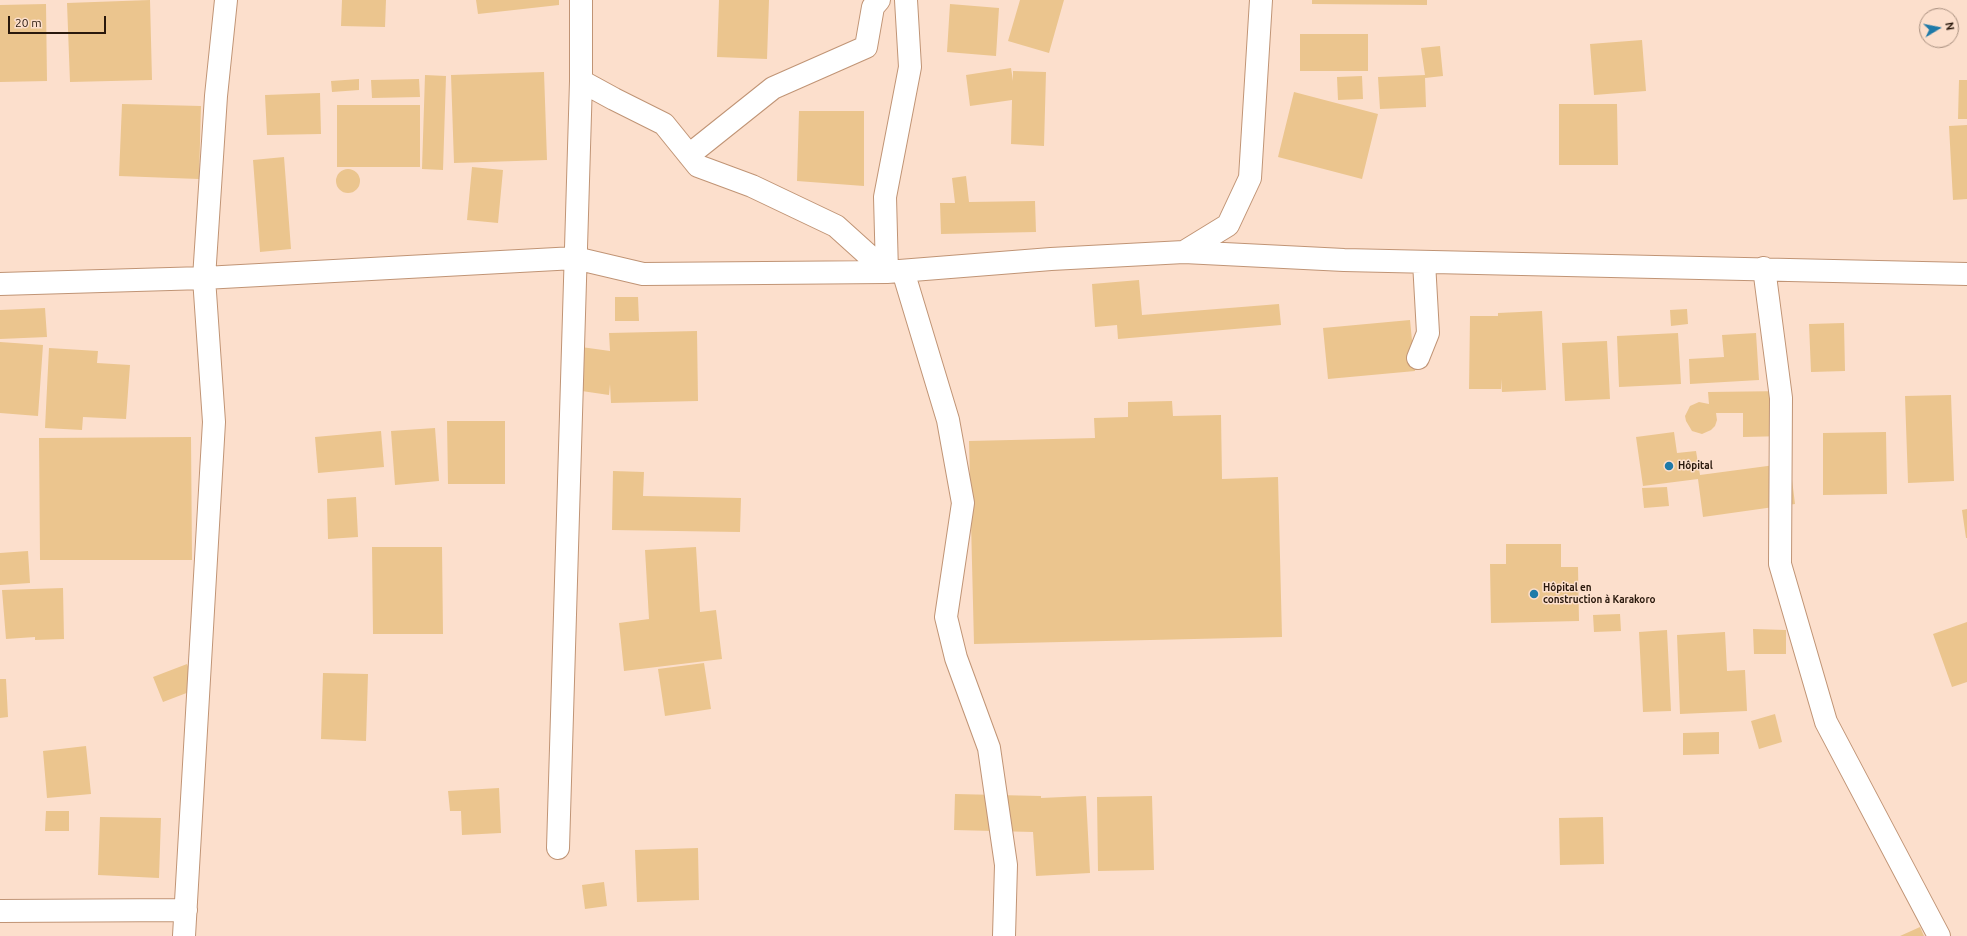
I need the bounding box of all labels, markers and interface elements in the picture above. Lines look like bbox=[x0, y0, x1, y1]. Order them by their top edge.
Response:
scale bar bbox=[10, 8, 108, 34]
north arrow bbox=[1919, 8, 1959, 48]
text: 20 m bbox=[15, 16, 42, 29]
text: N bbox=[1943, 21, 1956, 31]
marker: Hôpital bbox=[1663, 460, 1675, 472]
place label: Hôpital bbox=[1678, 460, 1713, 472]
place label: Hôpital en construction à Karakoro bbox=[1543, 582, 1655, 606]
marker: Hôpital en construction à Karakoro bbox=[1528, 588, 1540, 600]

